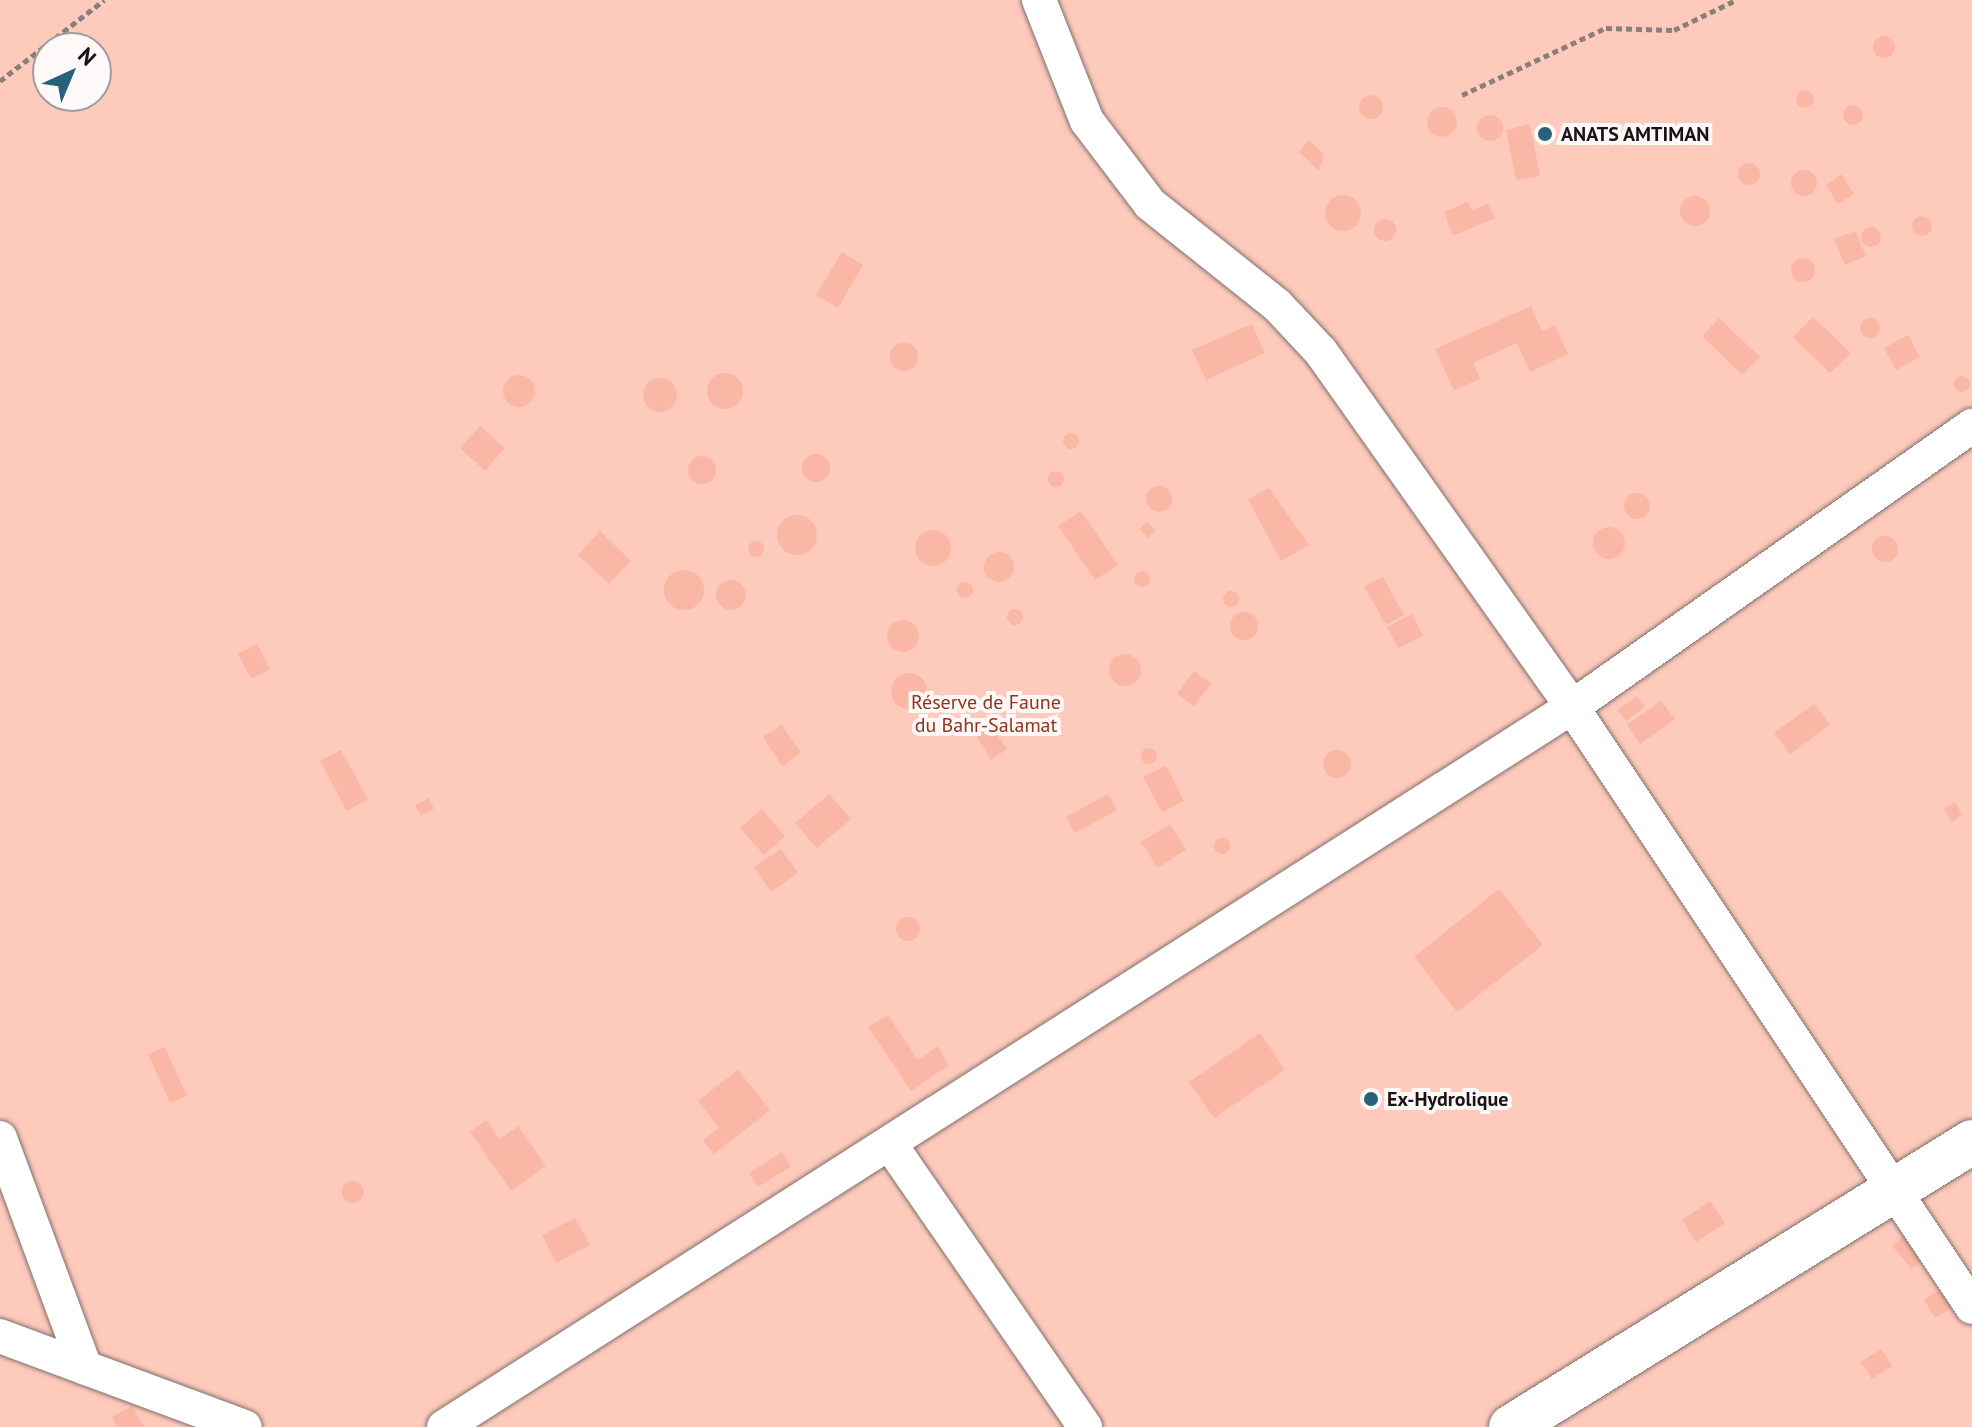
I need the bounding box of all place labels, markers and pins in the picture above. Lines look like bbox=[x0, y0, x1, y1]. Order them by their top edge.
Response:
place label: ANATS AMTIMAN bbox=[1561, 122, 1710, 146]
marker: ANATS AMTIMAN bbox=[1536, 125, 1554, 143]
place label: Ex-Hydrolique bbox=[1387, 1087, 1508, 1111]
marker: Ex-Hydrolique bbox=[1362, 1090, 1380, 1108]

